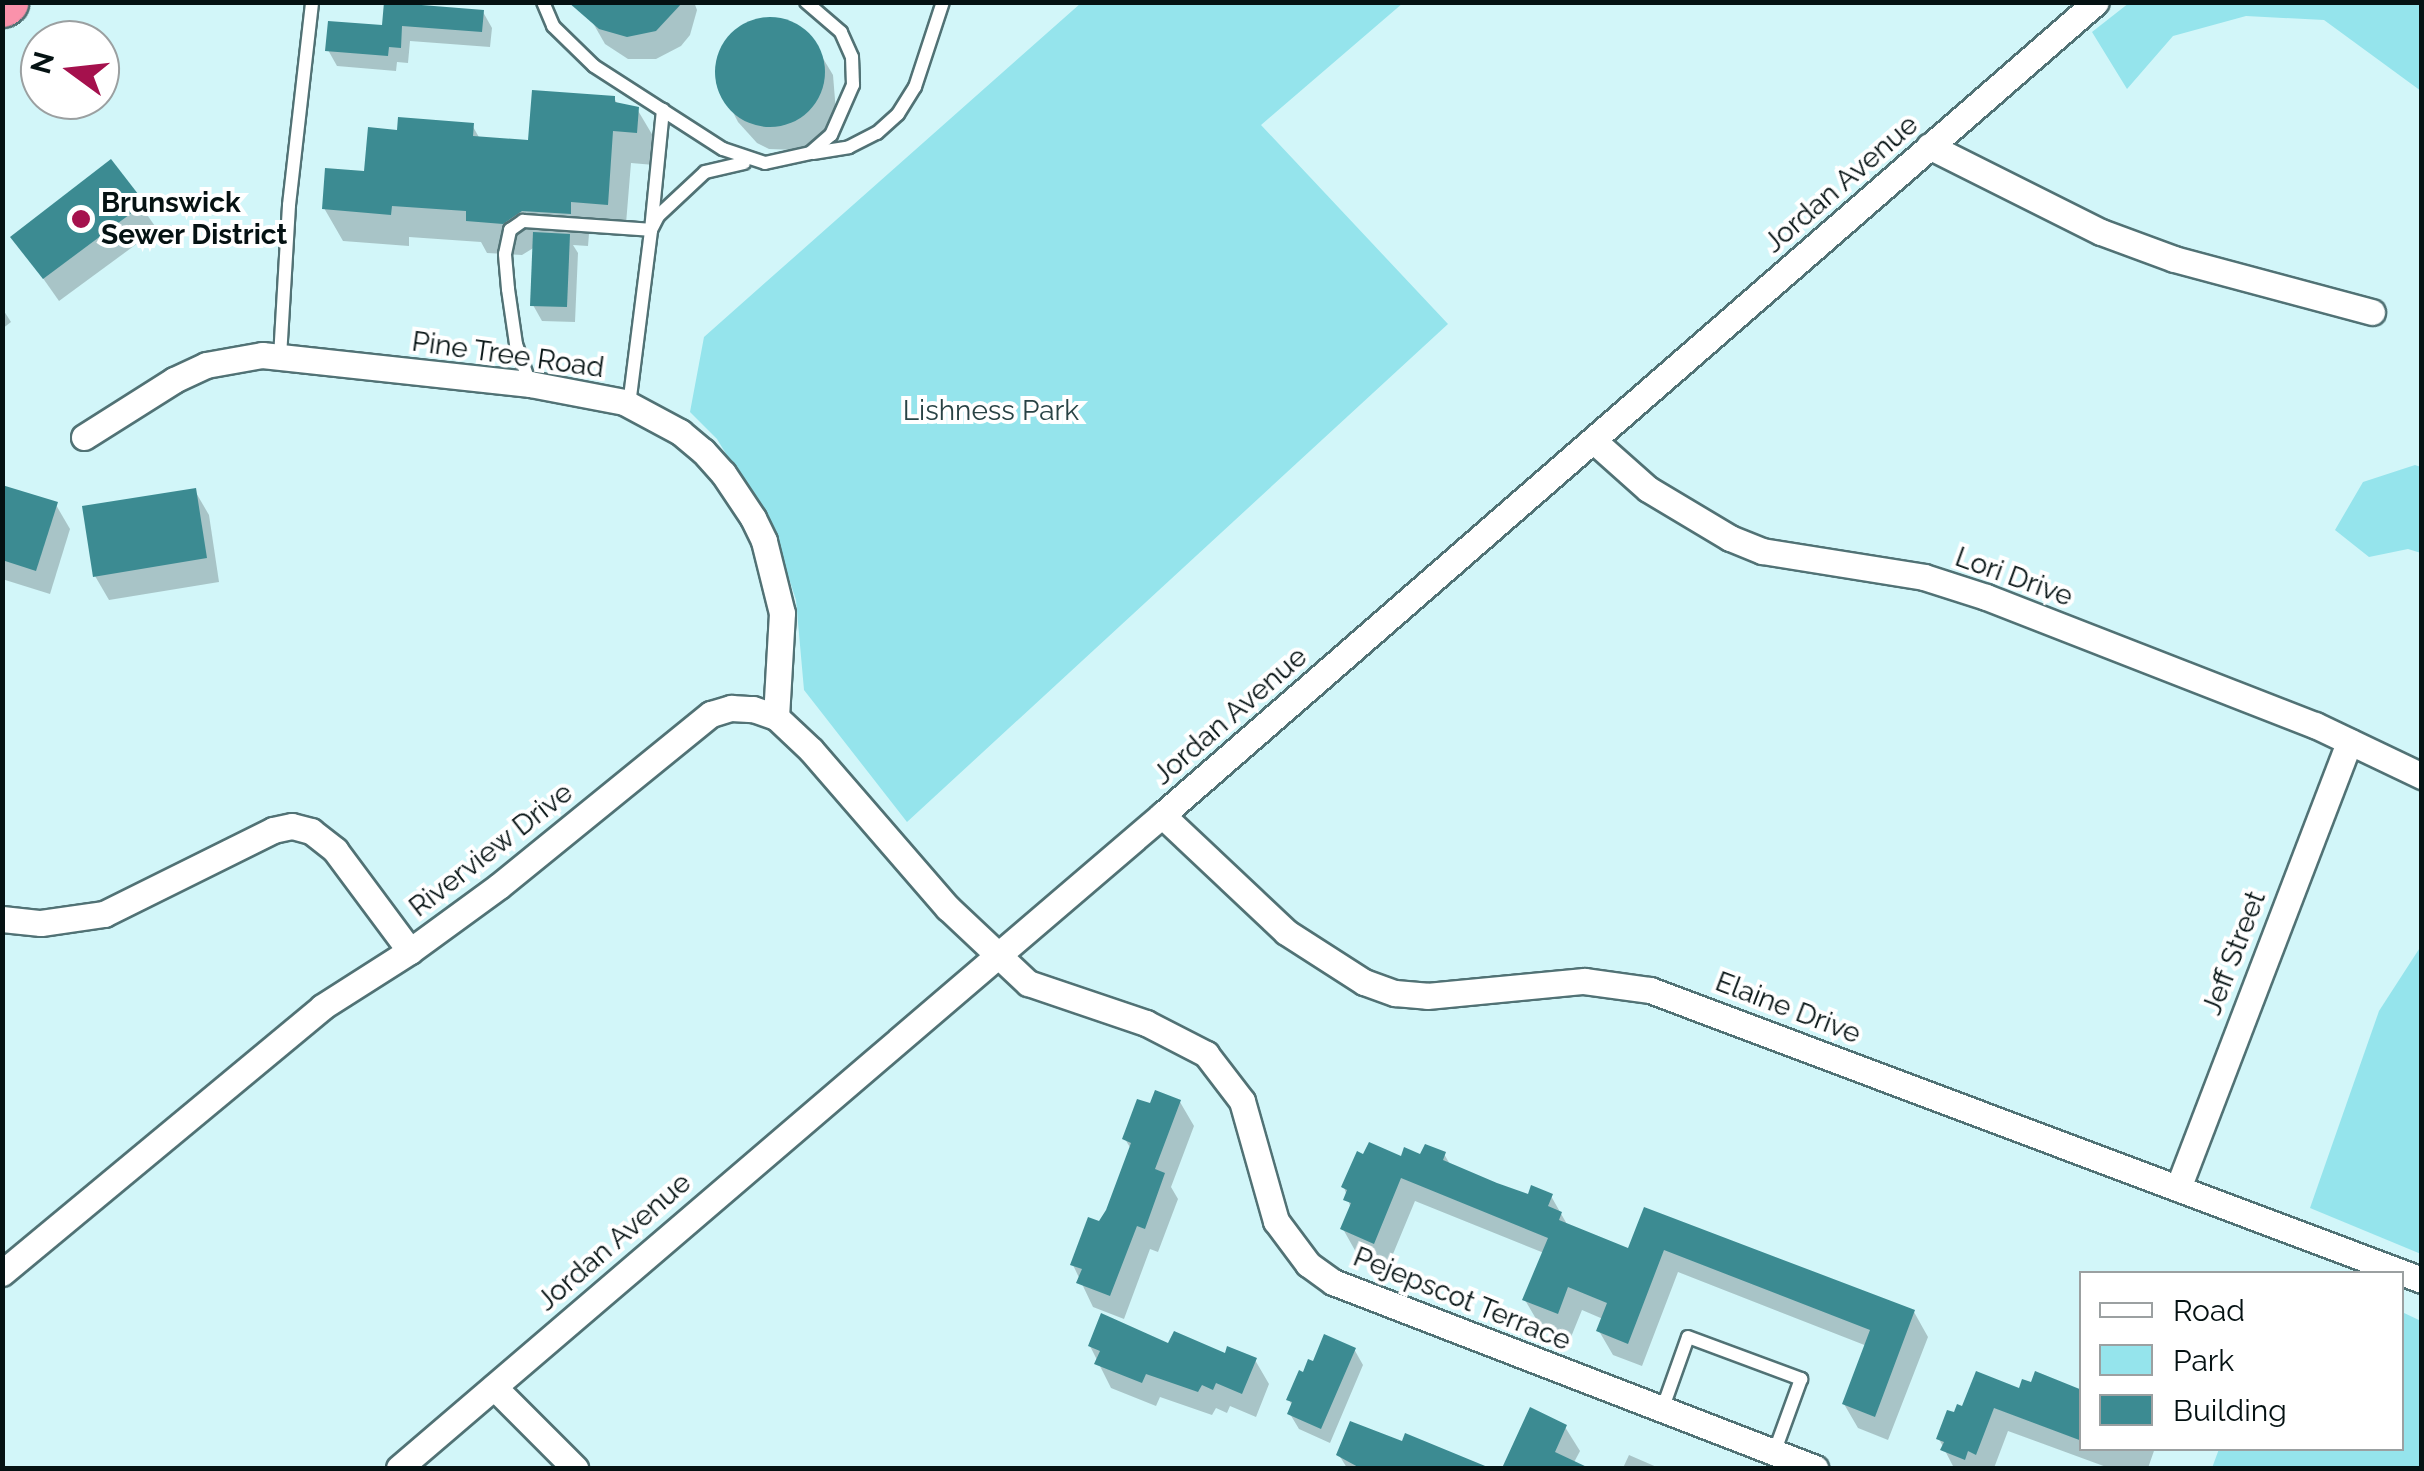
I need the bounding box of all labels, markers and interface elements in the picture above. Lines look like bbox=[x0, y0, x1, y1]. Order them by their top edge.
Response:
north arrow bbox=[20, 20, 120, 120]
text: N bbox=[24, 48, 61, 77]
street label: Jordan Avenue bbox=[1757, 108, 1925, 260]
place label: Brunswick Sewer District bbox=[101, 186, 288, 252]
marker: Brunswick Sewer District bbox=[70, 208, 92, 230]
street label: Pine Tree Road bbox=[409, 325, 607, 385]
park label: Lishness Park bbox=[903, 394, 1079, 428]
street label: Lori Drive bbox=[1951, 540, 2077, 614]
street label: Jordan Avenue bbox=[1146, 640, 1314, 792]
street label: Riverview Drive bbox=[402, 776, 580, 924]
street label: Jeff Street bbox=[2195, 886, 2273, 1020]
street label: Elaine Drive bbox=[1711, 965, 1865, 1051]
street label: Jordan Avenue bbox=[530, 1166, 698, 1318]
street label: Pejepscot Terrace bbox=[1348, 1240, 1576, 1358]
legend bbox=[2079, 1271, 2404, 1451]
text: Road bbox=[2173, 1293, 2245, 1328]
text: Park bbox=[2173, 1343, 2234, 1378]
text: Building bbox=[2173, 1393, 2287, 1428]

